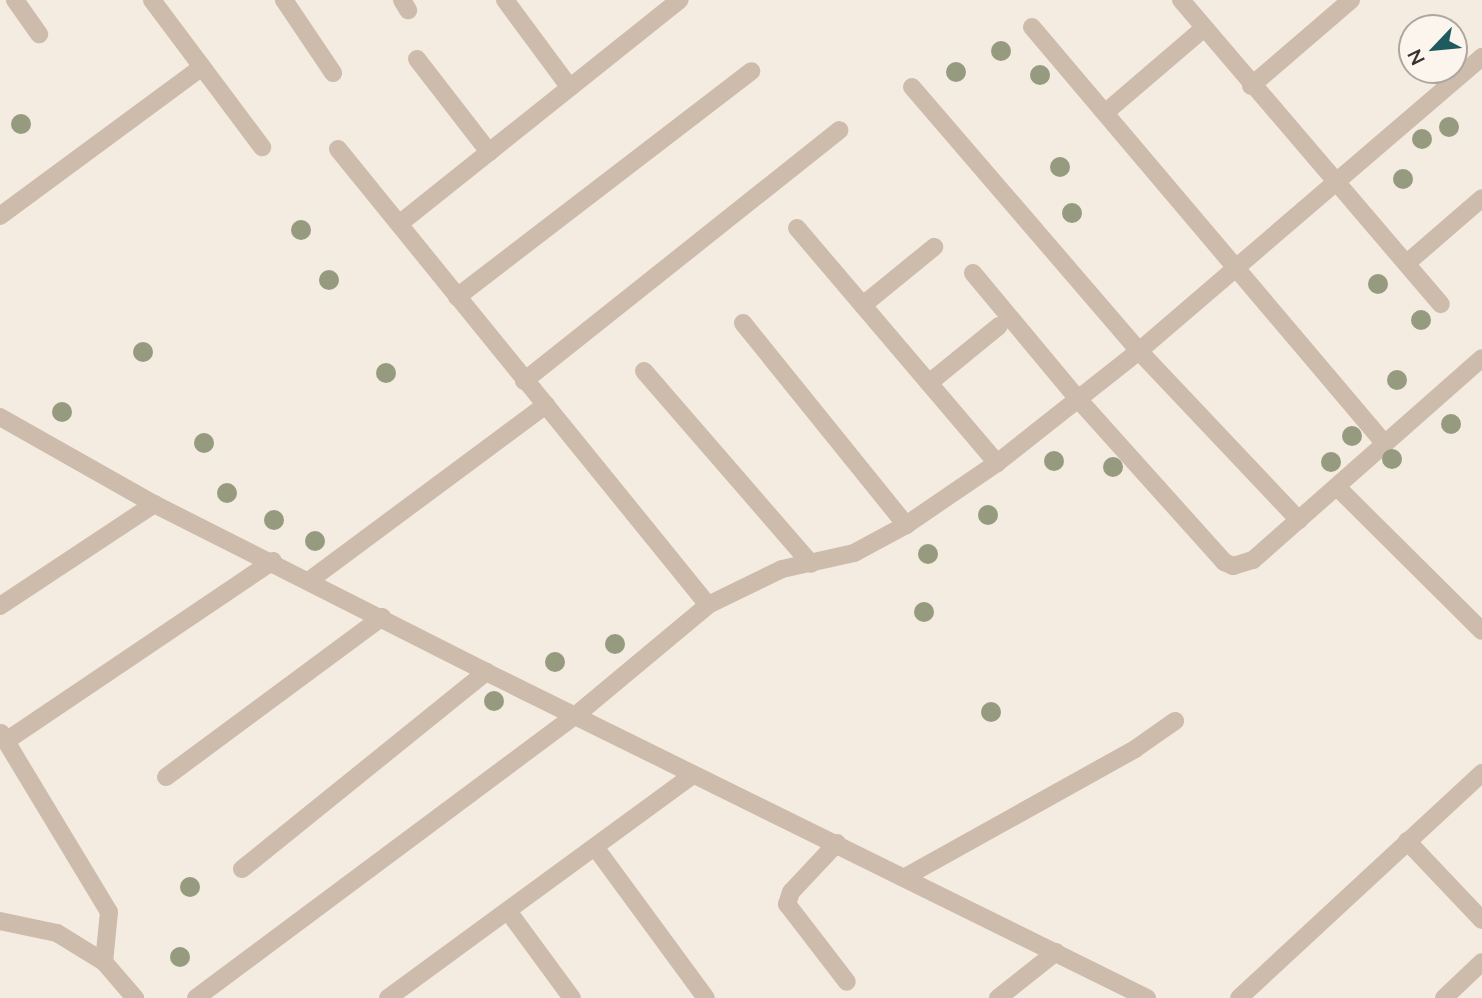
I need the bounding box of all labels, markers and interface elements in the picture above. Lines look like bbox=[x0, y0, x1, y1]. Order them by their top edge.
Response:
north arrow bbox=[1398, 14, 1468, 84]
text: N bbox=[1402, 46, 1429, 69]

